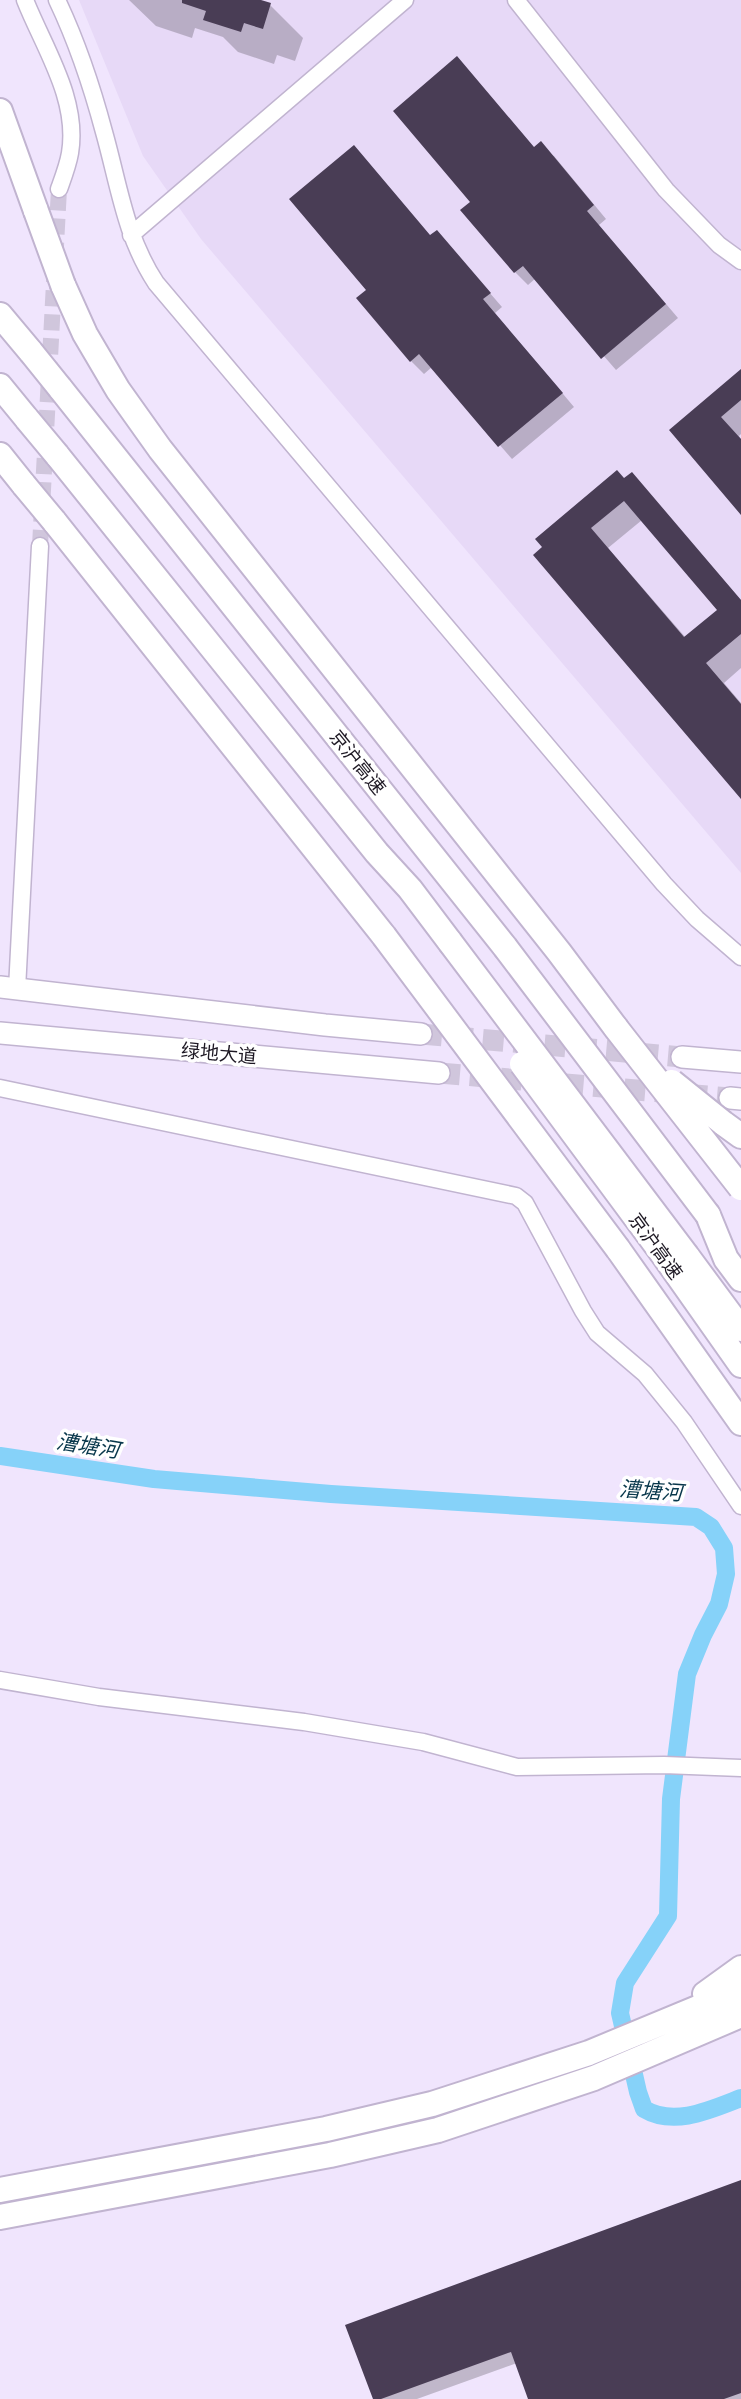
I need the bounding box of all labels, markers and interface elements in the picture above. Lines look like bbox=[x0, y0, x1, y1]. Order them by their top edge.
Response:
street label: 京沪高速 bbox=[326, 725, 391, 798]
street label: 绿地大道 bbox=[180, 1038, 258, 1067]
street label: 京沪高速 bbox=[625, 1208, 688, 1283]
water label: 漕塘河 bbox=[55, 1427, 125, 1463]
water label: 漕塘河 bbox=[619, 1475, 687, 1505]

